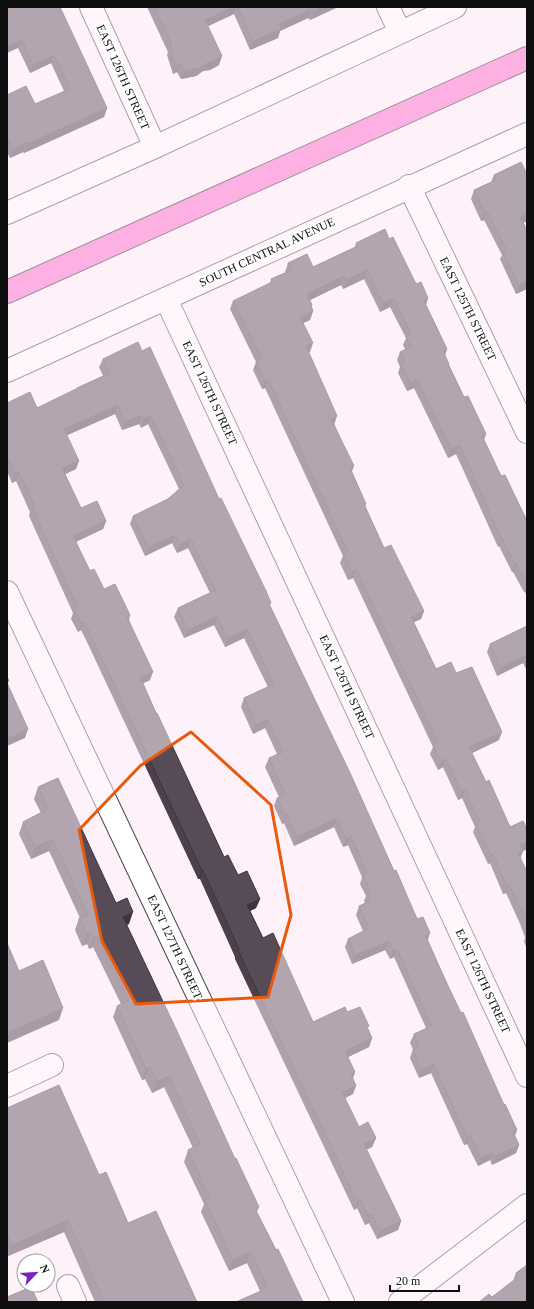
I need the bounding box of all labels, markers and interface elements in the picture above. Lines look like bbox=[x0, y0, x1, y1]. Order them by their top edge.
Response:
street label: EAST 126TH STREET bbox=[93, 22, 153, 132]
street label: SOUTH CENTRAL AVENUE bbox=[197, 214, 337, 290]
street label: EAST 125TH STREET bbox=[437, 255, 500, 364]
street label: EAST 126TH STREET bbox=[180, 338, 241, 448]
street label: EAST 126TH STREET bbox=[317, 632, 378, 742]
street label: EAST 127TH STREET bbox=[145, 892, 206, 1002]
street label: EAST 126TH STREET bbox=[453, 926, 514, 1036]
north arrow bbox=[16, 1253, 56, 1293]
text: N bbox=[38, 1263, 52, 1275]
scale bar bbox=[390, 1267, 459, 1293]
text: 20 m bbox=[396, 1274, 421, 1288]

